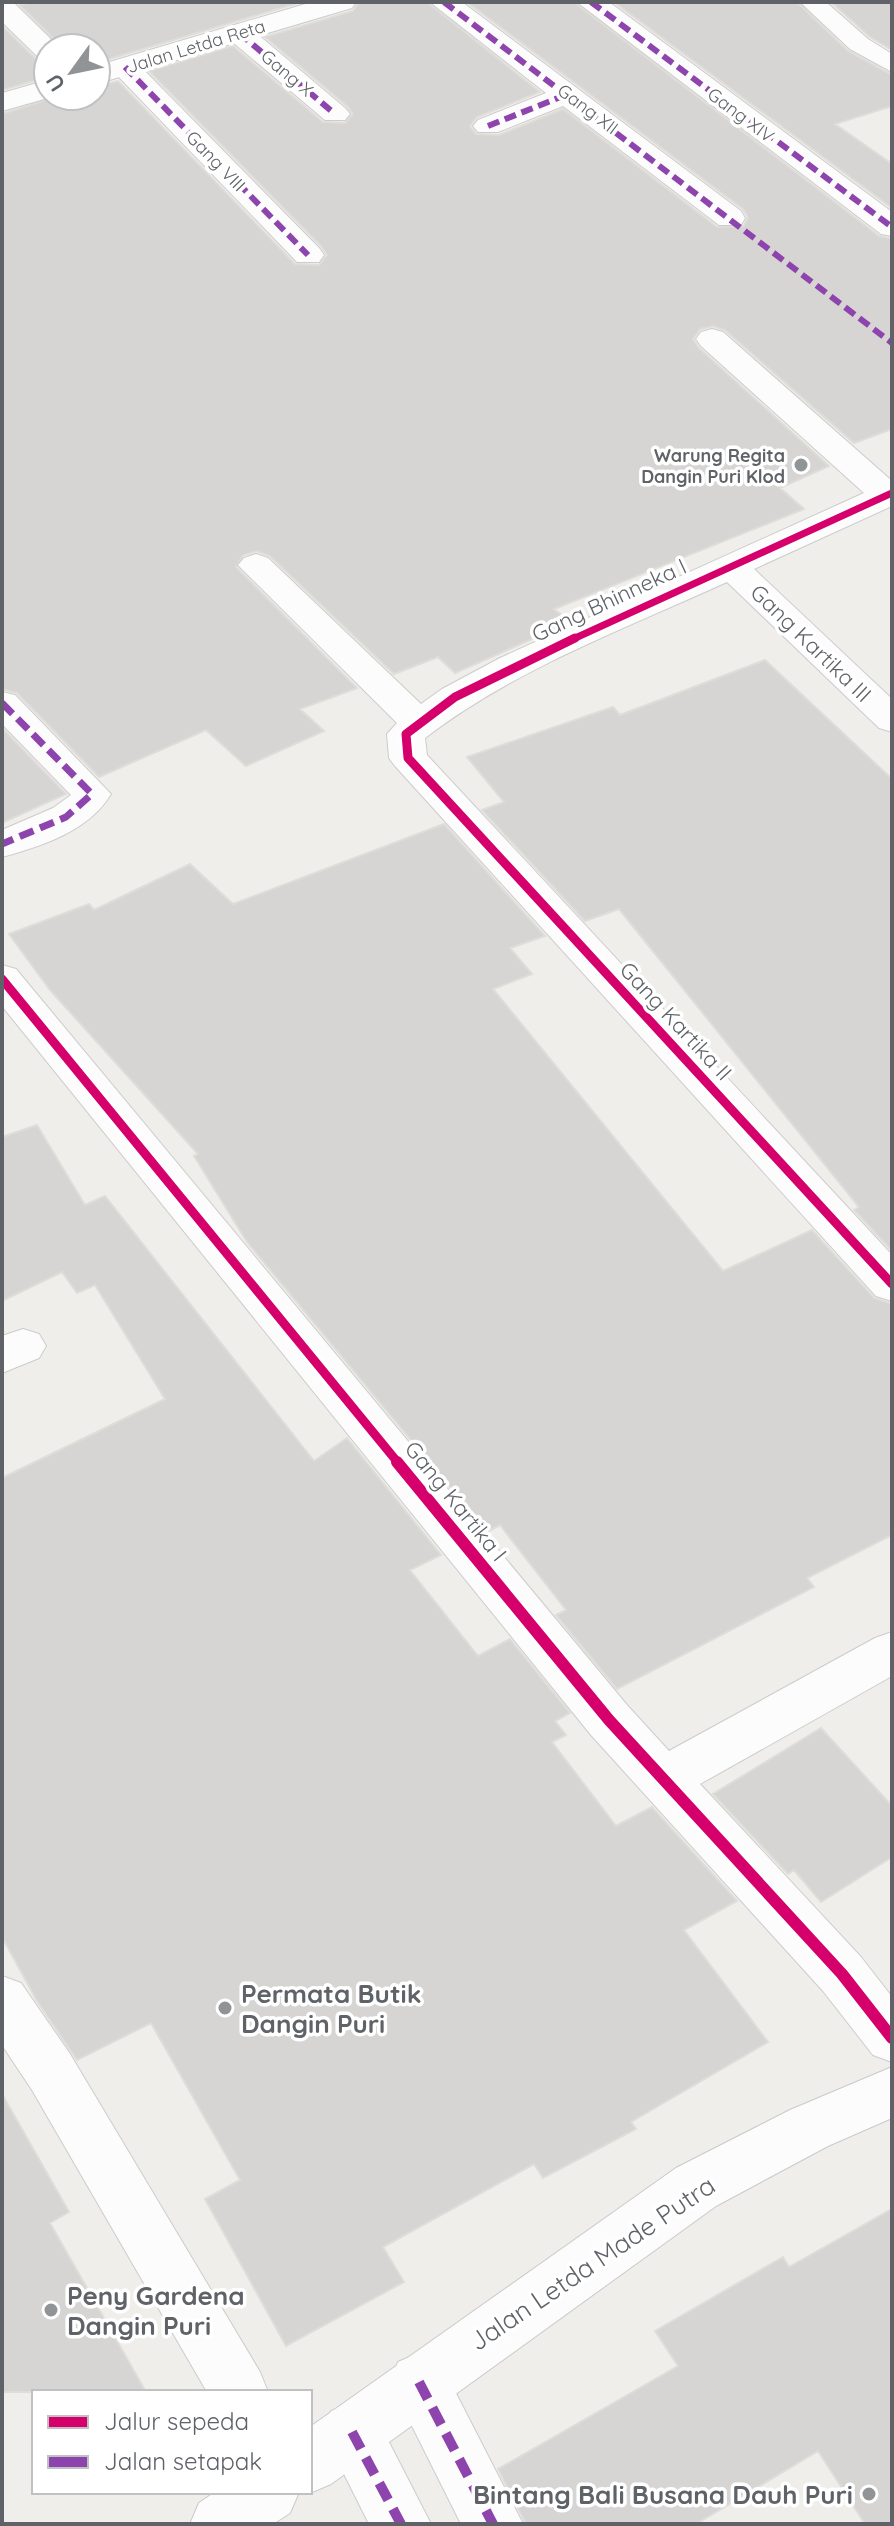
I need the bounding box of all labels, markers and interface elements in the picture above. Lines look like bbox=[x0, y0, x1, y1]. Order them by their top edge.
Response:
street label: Jalan Letda Reta bbox=[124, 14, 268, 78]
north arrow bbox=[32, 32, 112, 112]
street label: Gang X bbox=[256, 45, 318, 102]
text: U bbox=[39, 69, 71, 97]
street label: Gang XII bbox=[553, 79, 623, 139]
street label: Gang XIV bbox=[703, 82, 779, 148]
street label: Gang VIII bbox=[181, 126, 251, 196]
place label: Warung Regita Dangin Puri Klod bbox=[641, 444, 785, 488]
marker: Warung Regita Dangin Puri Klod bbox=[792, 456, 810, 474]
street label: Gang Bhinneka I bbox=[527, 552, 691, 648]
street label: Gang Kartika III bbox=[745, 578, 877, 708]
street label: Gang Kartika II bbox=[614, 956, 738, 1086]
street label: Gang Kartika I bbox=[399, 1435, 513, 1567]
place label: Permata Butik Dangin Puri bbox=[241, 1977, 421, 2040]
marker: Permata Butik Dangin Puri bbox=[216, 1999, 234, 2017]
street label: Jalan Letda Made Putra bbox=[463, 2168, 721, 2358]
place label: Peny Gardena Dangin Puri bbox=[67, 2279, 245, 2342]
marker: Peny Gardena Dangin Puri bbox=[42, 2301, 60, 2319]
legend bbox=[32, 2390, 312, 2494]
text: Jalur sepeda bbox=[104, 2406, 249, 2436]
text: Jalan setapak bbox=[104, 2446, 262, 2476]
place label: Bintang Bali Busana Dauh Puri bbox=[473, 2478, 853, 2511]
marker: Bintang Bali Busana Dauh Puri bbox=[860, 2485, 878, 2503]

